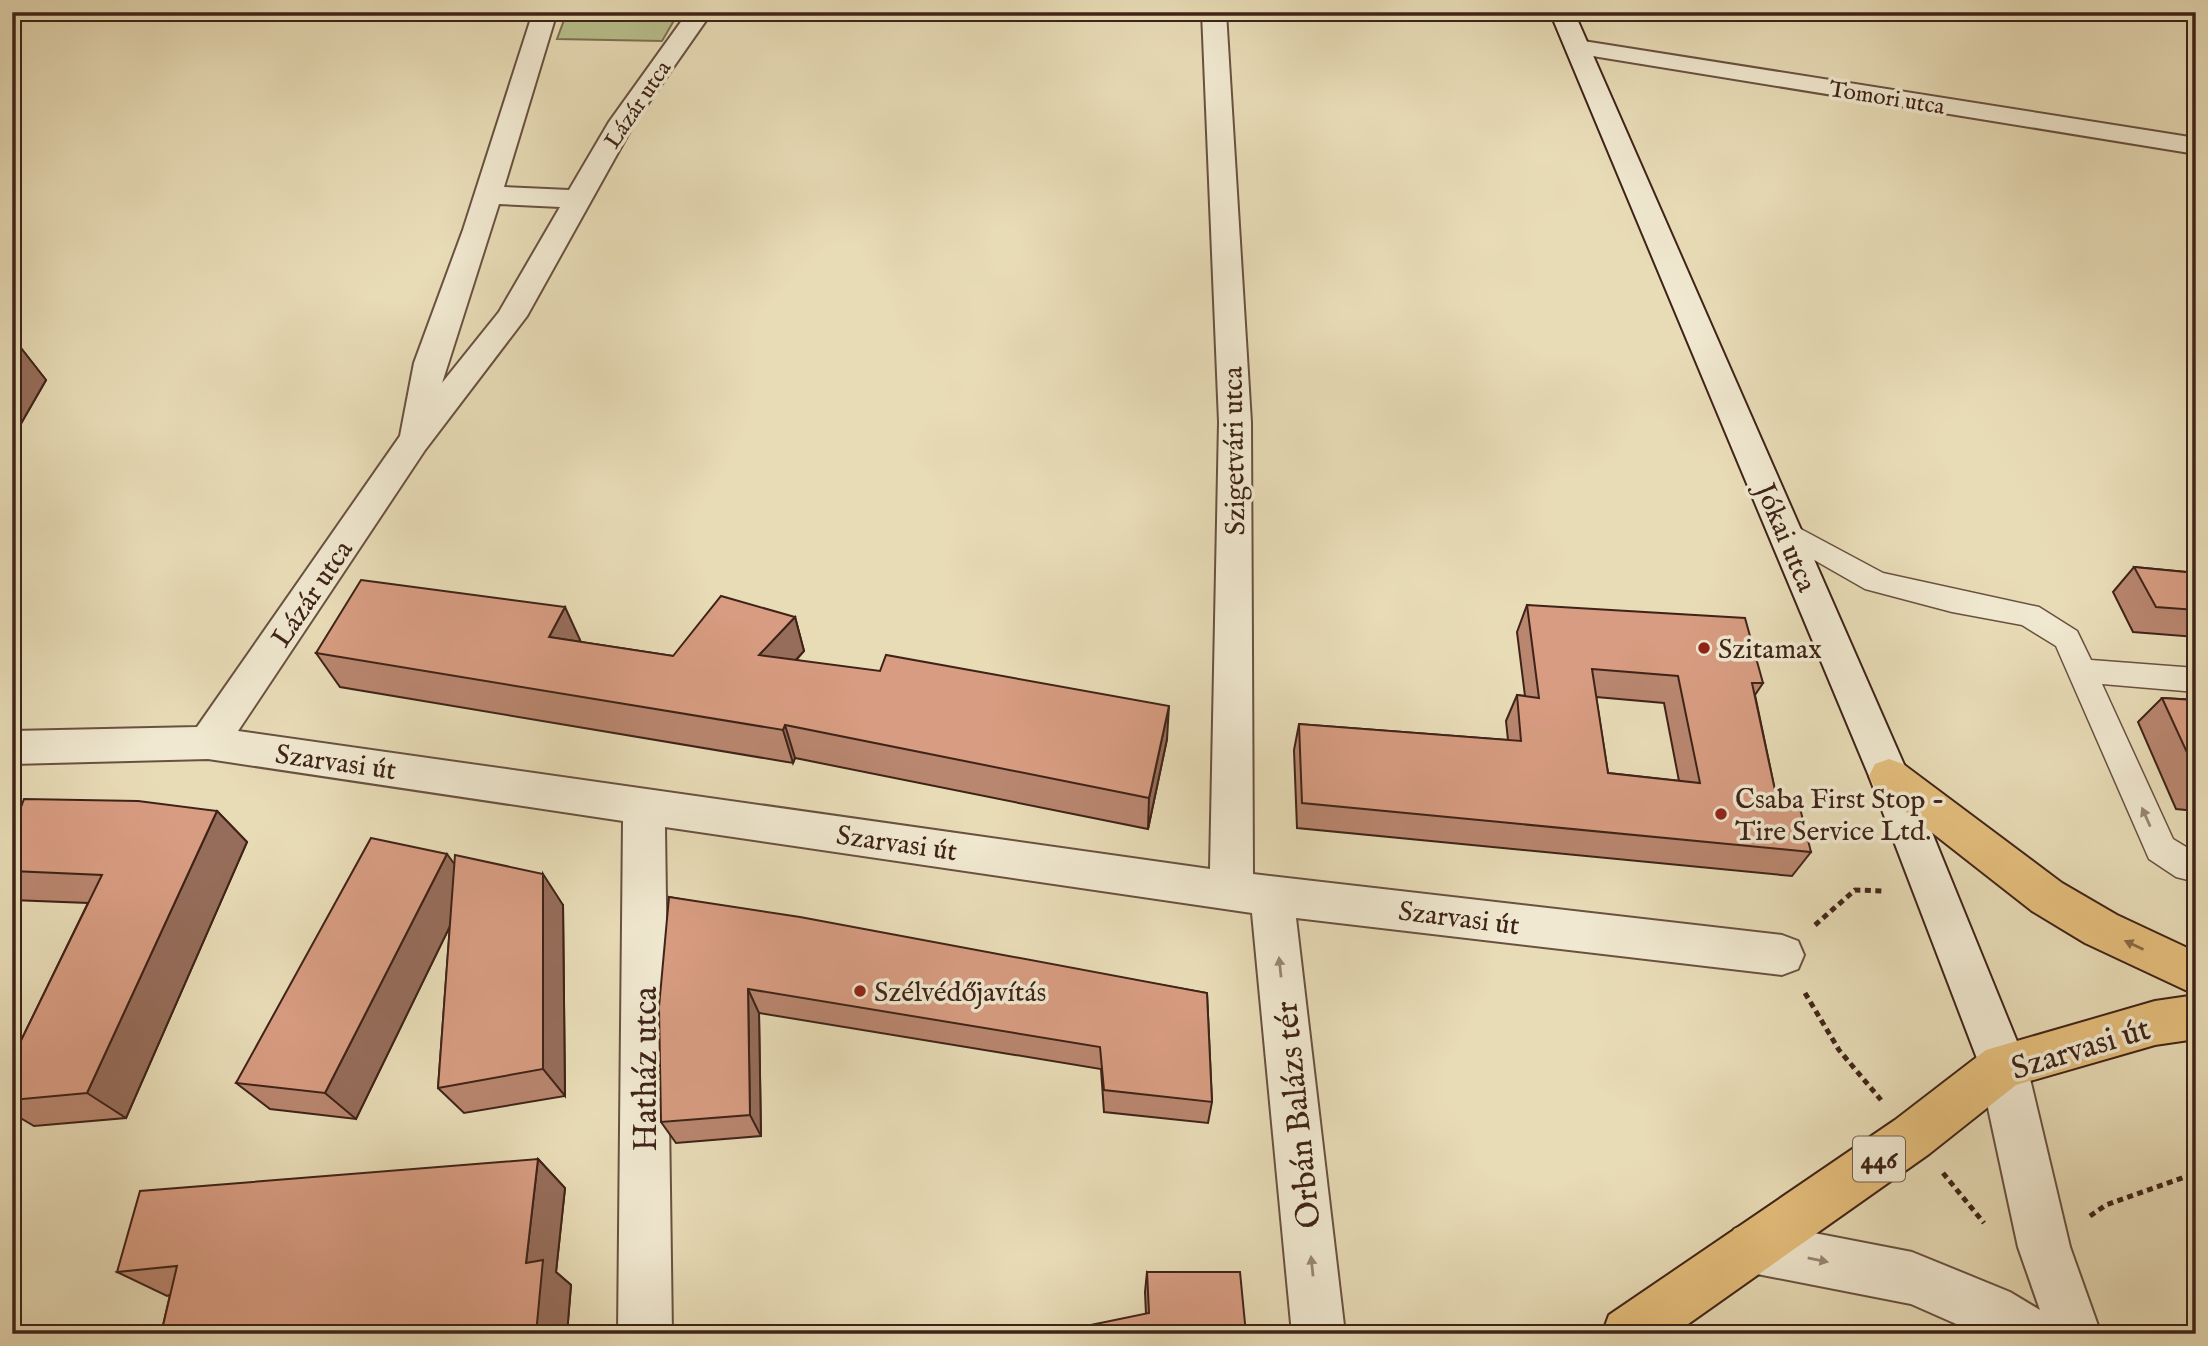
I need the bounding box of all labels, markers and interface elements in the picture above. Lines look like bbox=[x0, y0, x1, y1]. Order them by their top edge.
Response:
street label: Lázár utca bbox=[598, 55, 678, 154]
street label: Tomori utca bbox=[1827, 75, 1947, 122]
street label: Szigetvári utca bbox=[1217, 365, 1254, 536]
street label: Jókai utca bbox=[1745, 476, 1824, 598]
street label: Lázár utca bbox=[265, 533, 362, 655]
place label: Szitamax bbox=[1718, 633, 1822, 668]
marker: Szitamax bbox=[1696, 640, 1712, 656]
street label: Szarvasi út bbox=[273, 738, 399, 789]
place label: Csaba First Stop - Tire Service Ltd. bbox=[1735, 783, 1945, 850]
marker: Csaba First Stop - Tire Service Ltd. bbox=[1713, 806, 1729, 822]
one-way arrow bbox=[2140, 806, 2151, 827]
street label: Szarvasi út bbox=[834, 819, 960, 870]
street label: Szarvasi út bbox=[1396, 895, 1522, 944]
one-way arrow bbox=[2124, 939, 2144, 950]
one-way arrow bbox=[1274, 955, 1285, 977]
place label: Szélvédőjavítás bbox=[874, 976, 1046, 1011]
marker: Szélvédőjavítás bbox=[852, 983, 868, 999]
street label: Hatház utca bbox=[626, 986, 668, 1152]
street label: Orbán Balázs tér bbox=[1266, 999, 1332, 1230]
street label: Szarvasi út bbox=[2006, 1009, 2156, 1091]
road number: 446 bbox=[1853, 1136, 1905, 1182]
one-way arrow bbox=[1808, 1254, 1830, 1265]
one-way arrow bbox=[1306, 1255, 1317, 1277]

